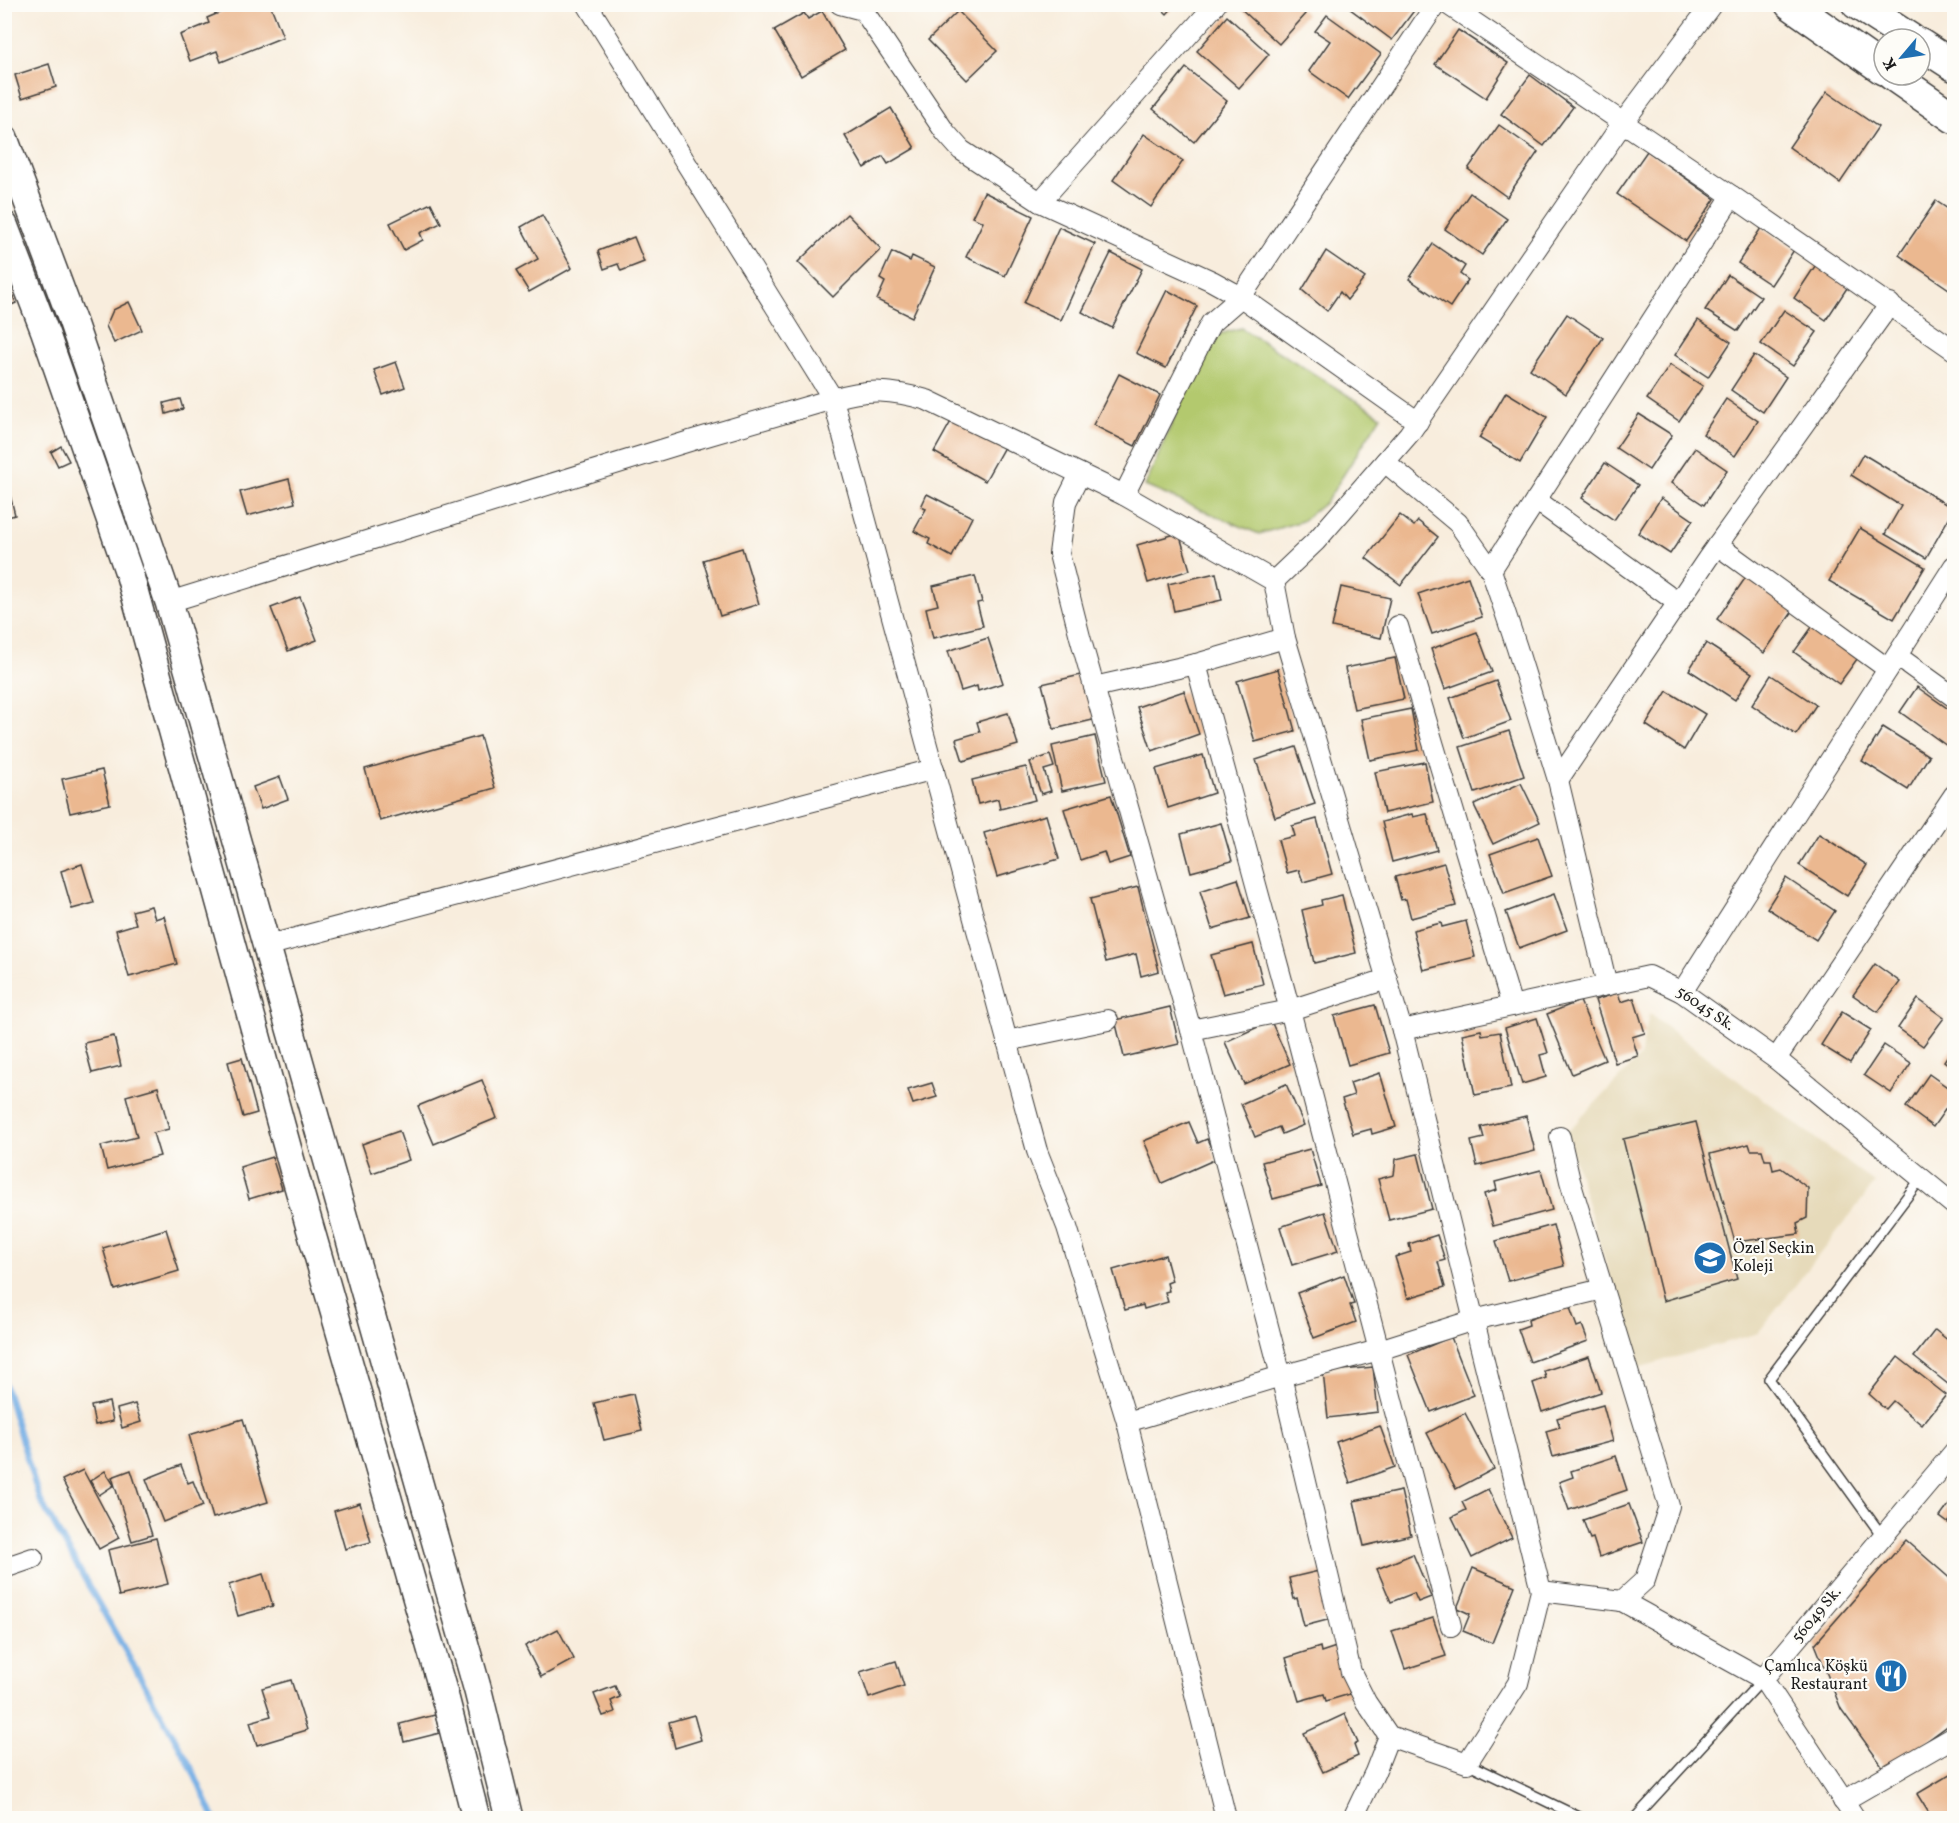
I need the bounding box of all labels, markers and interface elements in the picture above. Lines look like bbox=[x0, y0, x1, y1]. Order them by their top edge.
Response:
north arrow bbox=[1872, 27, 1932, 87]
text: K bbox=[1878, 53, 1903, 74]
street label: 56045 Sk. bbox=[1671, 981, 1739, 1037]
place label: Özel Seçkin Koleji bbox=[1733, 1238, 1815, 1278]
school or university icon: Özel Seçkin Koleji bbox=[1692, 1240, 1728, 1276]
street label: 56049 Sk. bbox=[1787, 1582, 1847, 1648]
place label: Çamlıca Köşkü Restaurant bbox=[1764, 1656, 1868, 1696]
restaurant icon: Çamlıca Köşkü Restaurant bbox=[1873, 1658, 1909, 1694]

